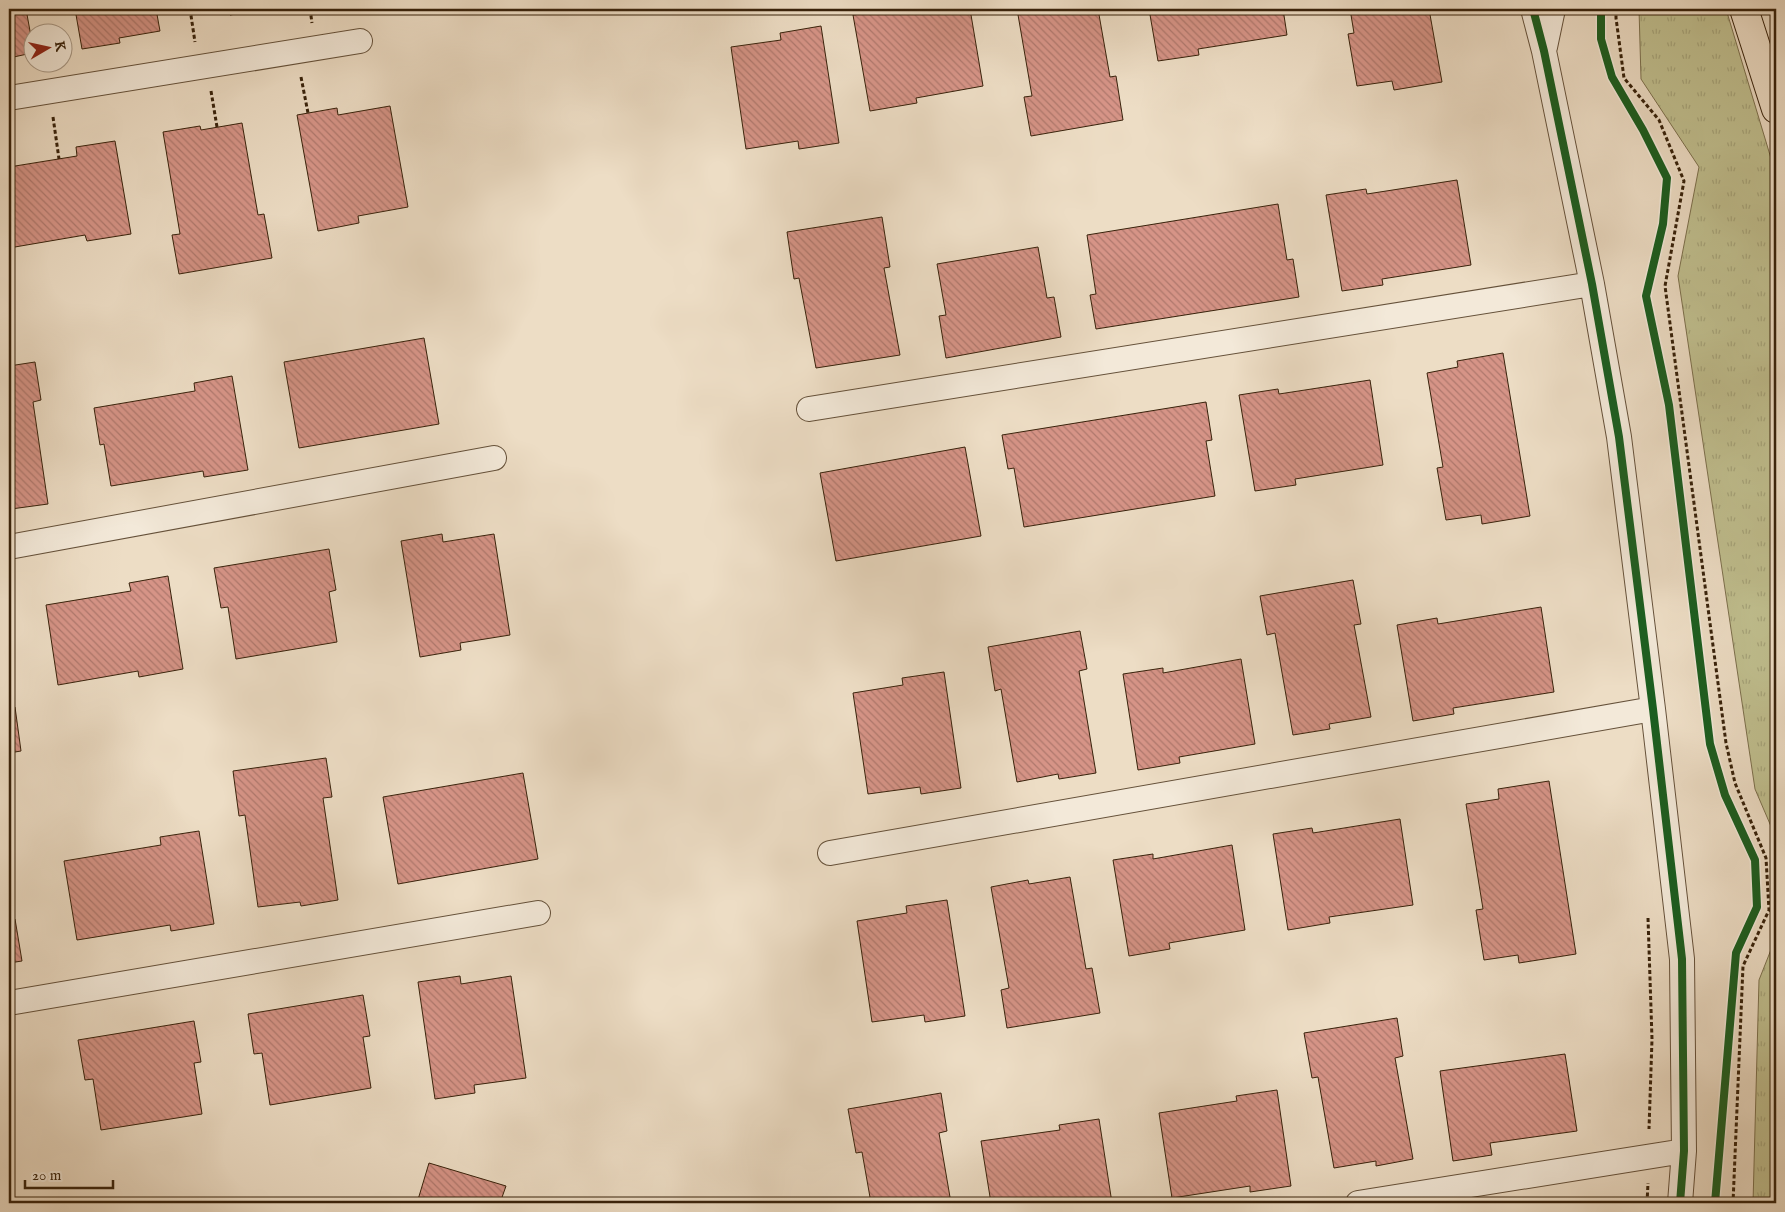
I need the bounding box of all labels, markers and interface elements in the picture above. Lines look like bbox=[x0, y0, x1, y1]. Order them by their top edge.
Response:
north arrow bbox=[22, 22, 72, 72]
text: K bbox=[50, 40, 70, 53]
scale bar bbox=[25, 1157, 112, 1189]
text: 20 m bbox=[32, 1166, 62, 1185]

